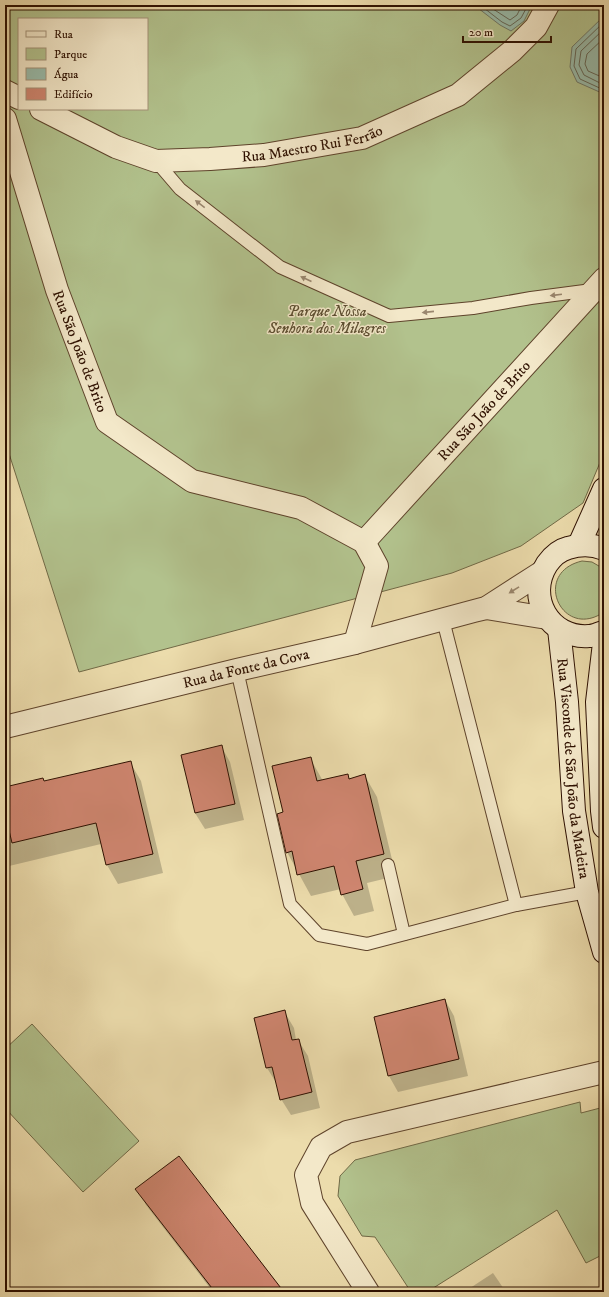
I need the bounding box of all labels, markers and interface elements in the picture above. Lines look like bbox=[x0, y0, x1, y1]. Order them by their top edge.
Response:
legend bbox=[18, 18, 148, 110]
scale bar bbox=[463, 18, 551, 44]
text: 20 m bbox=[469, 25, 493, 40]
text: Rua bbox=[54, 27, 74, 42]
text: Parque bbox=[54, 47, 87, 62]
text: Água bbox=[54, 67, 79, 82]
text: Edifício bbox=[54, 87, 93, 102]
street label: Rua Maestro Rui Ferrão bbox=[241, 121, 386, 166]
one-way arrow bbox=[194, 200, 205, 209]
one-way arrow bbox=[300, 276, 311, 282]
street label: Rua São João de Brito bbox=[48, 287, 112, 415]
one-way arrow bbox=[550, 292, 563, 298]
park label: Parque Nossa Senhora dos Milagres bbox=[267, 302, 386, 338]
one-way arrow bbox=[422, 309, 434, 315]
street label: Rua São João de Brito bbox=[433, 356, 535, 465]
one-way arrow bbox=[509, 586, 519, 594]
street label: Rua da Fonte da Cova bbox=[181, 644, 312, 692]
street label: Rua Visconde de São João da Madeira bbox=[553, 657, 594, 881]

